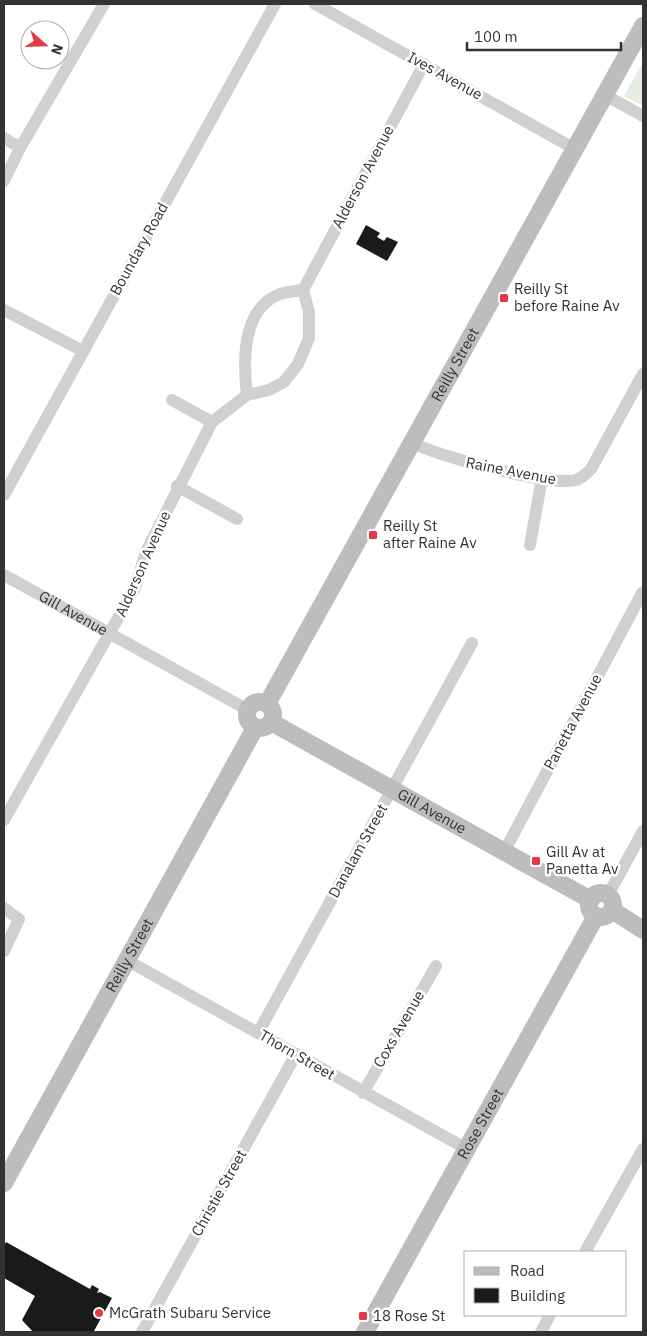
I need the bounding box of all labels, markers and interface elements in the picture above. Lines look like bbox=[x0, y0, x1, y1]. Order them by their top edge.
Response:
north arrow bbox=[20, 20, 70, 70]
scale bar bbox=[467, 20, 621, 52]
text: 100 m bbox=[474, 27, 518, 46]
text: N bbox=[47, 42, 67, 57]
street label: Ives Avenue bbox=[405, 47, 486, 104]
street label: Alderson Avenue bbox=[327, 122, 398, 232]
street label: Boundary Road bbox=[105, 199, 172, 298]
place label: Reilly St before Raine Av bbox=[514, 279, 620, 315]
marker: Reilly St before Raine Av bbox=[498, 292, 510, 304]
street label: Reilly Street bbox=[427, 324, 483, 405]
street label: Raine Avenue bbox=[464, 452, 558, 489]
street label: Alderson Avenue bbox=[111, 508, 174, 620]
place label: Reilly St after Raine Av bbox=[383, 516, 477, 552]
marker: Reilly St after Raine Av bbox=[367, 529, 379, 541]
street label: Gill Avenue bbox=[36, 586, 111, 640]
street label: Panetta Avenue bbox=[539, 671, 606, 773]
street label: Gill Avenue bbox=[394, 784, 470, 838]
street label: Danalam Street bbox=[324, 800, 391, 901]
place label: Gill Av at Panetta Av bbox=[546, 842, 619, 878]
marker: Gill Av at Panetta Av bbox=[530, 855, 542, 867]
street label: Reilly Street bbox=[101, 915, 157, 995]
street label: Coxs Avenue bbox=[369, 987, 428, 1071]
street label: Thorn Street bbox=[256, 1025, 338, 1084]
street label: Rose Street bbox=[453, 1085, 507, 1162]
street label: Christie Street bbox=[187, 1146, 250, 1239]
legend bbox=[464, 1251, 627, 1316]
text: Road bbox=[510, 1261, 545, 1280]
text: Building bbox=[510, 1286, 565, 1305]
place label: McGrath Subaru Service bbox=[109, 1303, 271, 1322]
place label: 18 Rose St bbox=[373, 1306, 445, 1325]
marker: McGrath Subaru Service bbox=[93, 1307, 105, 1319]
marker: 18 Rose St bbox=[357, 1310, 369, 1322]

